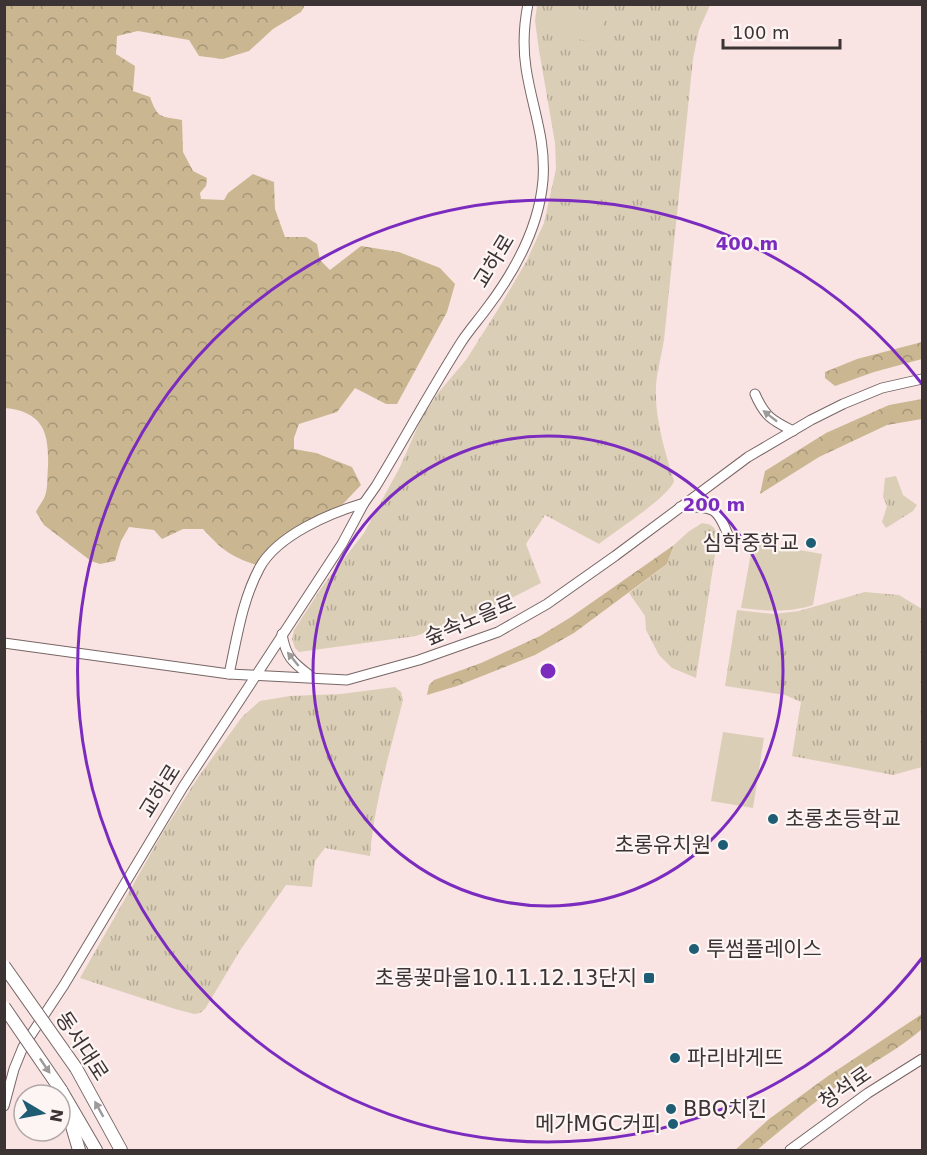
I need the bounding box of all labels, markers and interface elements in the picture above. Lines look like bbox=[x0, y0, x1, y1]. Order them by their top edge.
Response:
scale bar bbox=[723, 12, 840, 50]
text: 100 m bbox=[732, 22, 790, 43]
street label: 교하로 bbox=[469, 230, 519, 292]
text: 400 m bbox=[716, 233, 778, 254]
one-way arrow bbox=[762, 410, 778, 423]
text: 200 m bbox=[683, 494, 745, 515]
place label: 심학중학교 bbox=[702, 531, 799, 555]
marker: 심학중학교 bbox=[804, 536, 818, 550]
street label: 숲속노을로 bbox=[421, 590, 519, 650]
one-way arrow bbox=[286, 651, 299, 667]
centre of rings bbox=[538, 661, 558, 681]
street label: 교하로 bbox=[134, 760, 186, 822]
place label: 초롱초등학교 bbox=[785, 807, 901, 831]
marker: 초롱초등학교 bbox=[766, 812, 780, 826]
place label: 초롱유치원 bbox=[614, 833, 711, 857]
marker: 초롱유치원 bbox=[716, 838, 730, 852]
place label: 투썸플레이스 bbox=[706, 937, 822, 961]
marker: 투썸플레이스 bbox=[687, 942, 701, 956]
place label: 초롱꽃마을10.11.12.13단지 bbox=[375, 966, 637, 990]
marker: 초롱꽃마을10.11.12.13단지 bbox=[642, 971, 656, 985]
street label: 동서대로 bbox=[51, 1007, 113, 1085]
place label: 파리바게뜨 bbox=[687, 1046, 784, 1070]
marker: 파리바게뜨 bbox=[668, 1051, 682, 1065]
one-way arrow bbox=[39, 1058, 51, 1074]
street label: 청석로 bbox=[814, 1062, 876, 1114]
north arrow bbox=[12, 1083, 72, 1143]
place label: BBQ치킨 bbox=[683, 1097, 767, 1121]
one-way arrow bbox=[94, 1101, 104, 1118]
marker: BBQ치킨 bbox=[664, 1102, 678, 1116]
text: N bbox=[46, 1107, 67, 1124]
place label: 메가MGC커피 bbox=[535, 1112, 661, 1136]
marker: 메가MGC커피 bbox=[666, 1117, 680, 1131]

